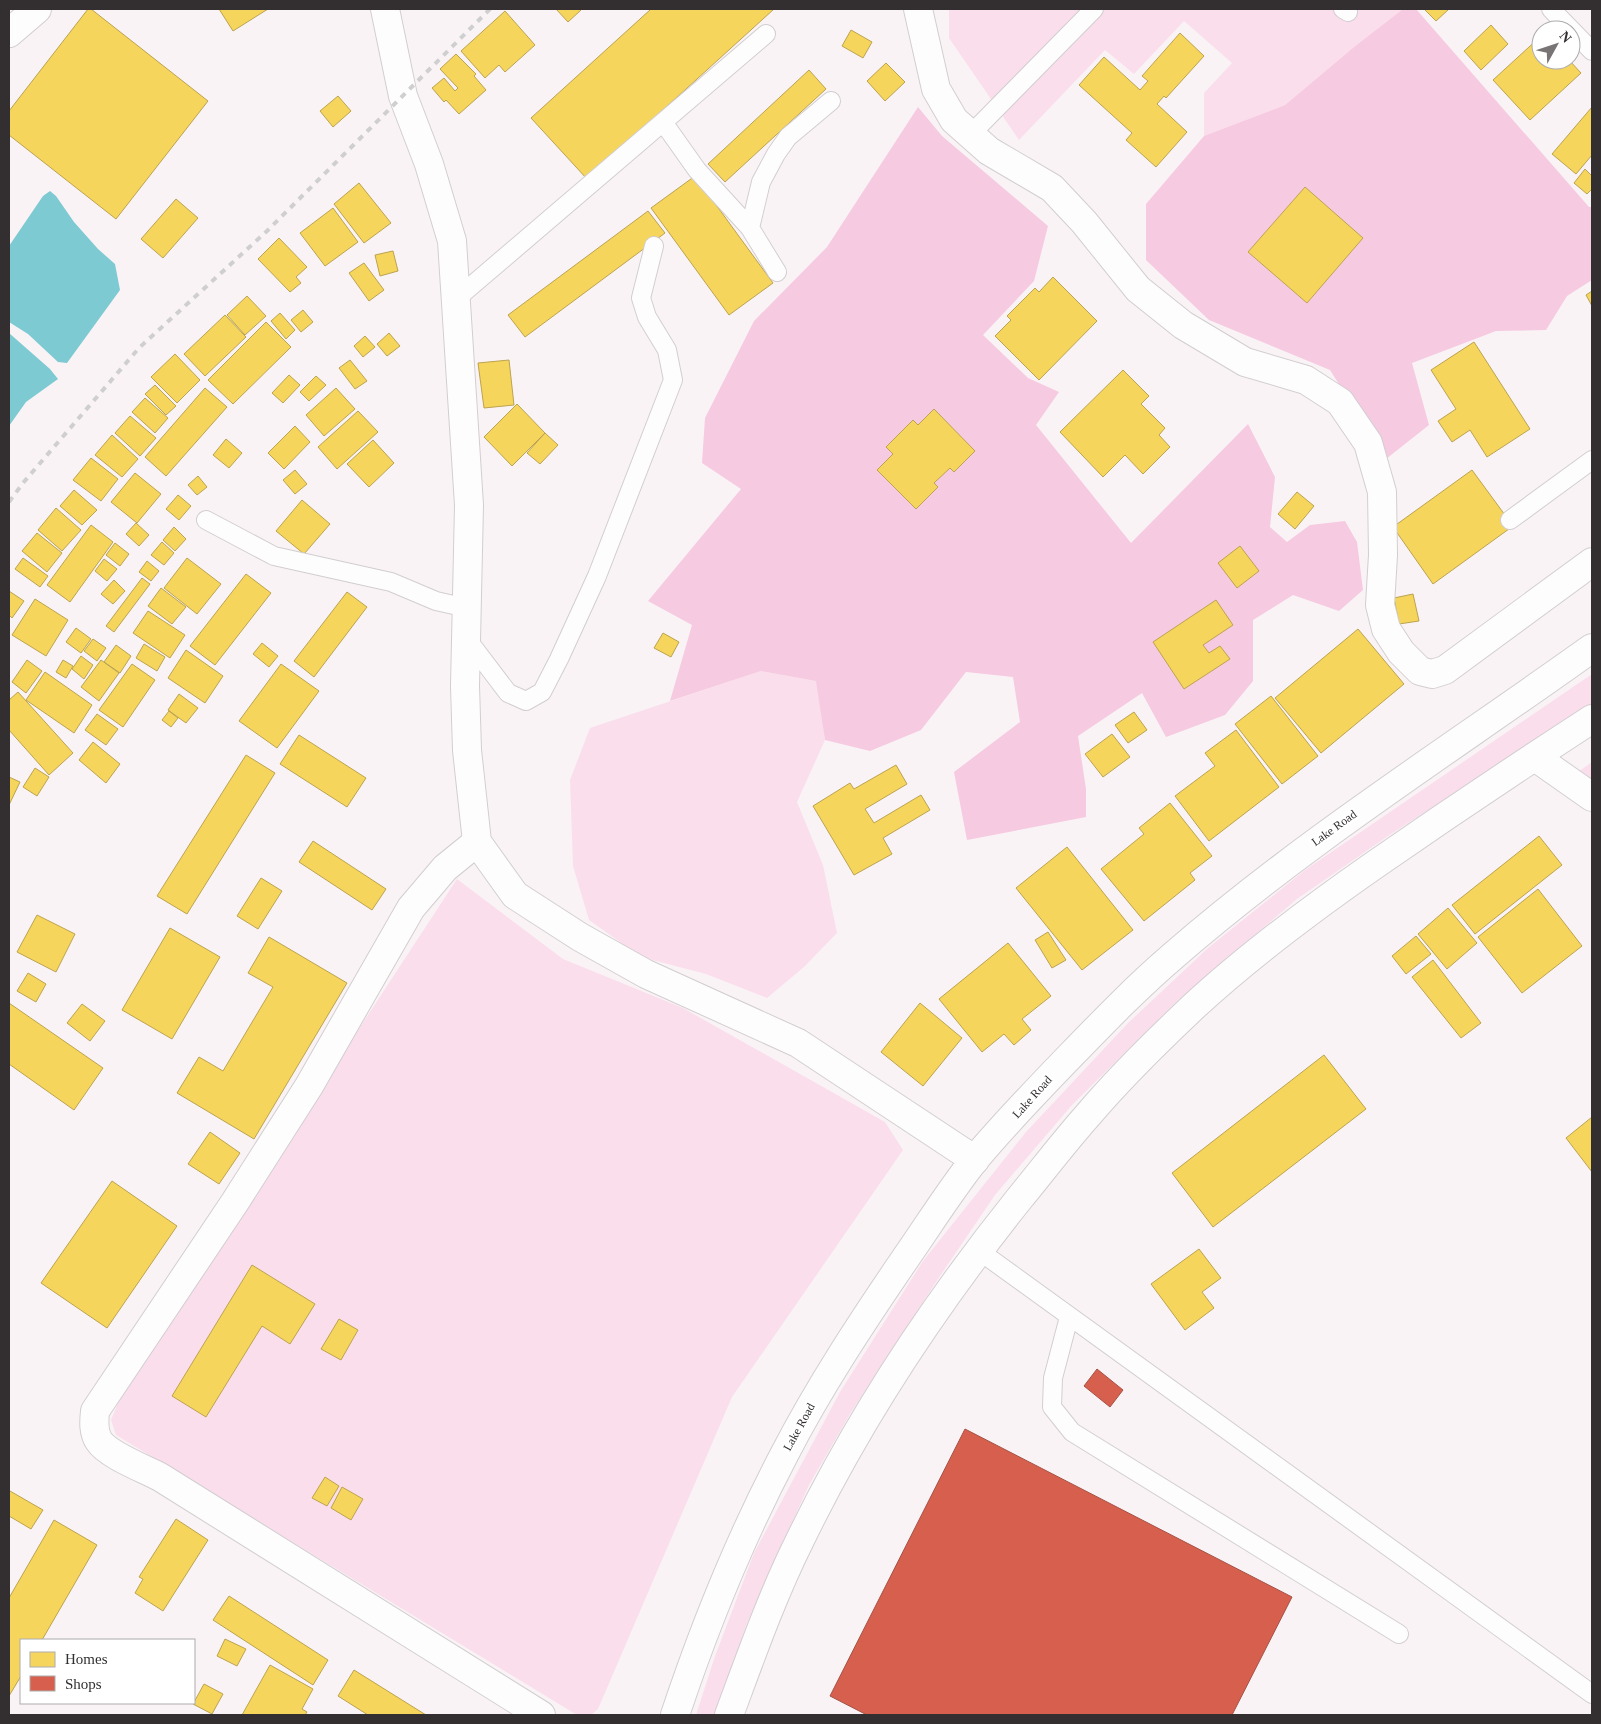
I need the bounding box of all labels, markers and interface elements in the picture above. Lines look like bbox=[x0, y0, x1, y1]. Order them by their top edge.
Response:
north arrow bbox=[1531, 20, 1581, 70]
text: N bbox=[1557, 28, 1575, 46]
street label: Lake Road bbox=[1309, 807, 1359, 849]
street label: Lake Road bbox=[1009, 1073, 1055, 1121]
street label: Lake Road bbox=[780, 1401, 818, 1453]
legend bbox=[20, 1639, 195, 1704]
text: Homes bbox=[65, 1651, 108, 1667]
text: Shops bbox=[65, 1676, 102, 1692]

